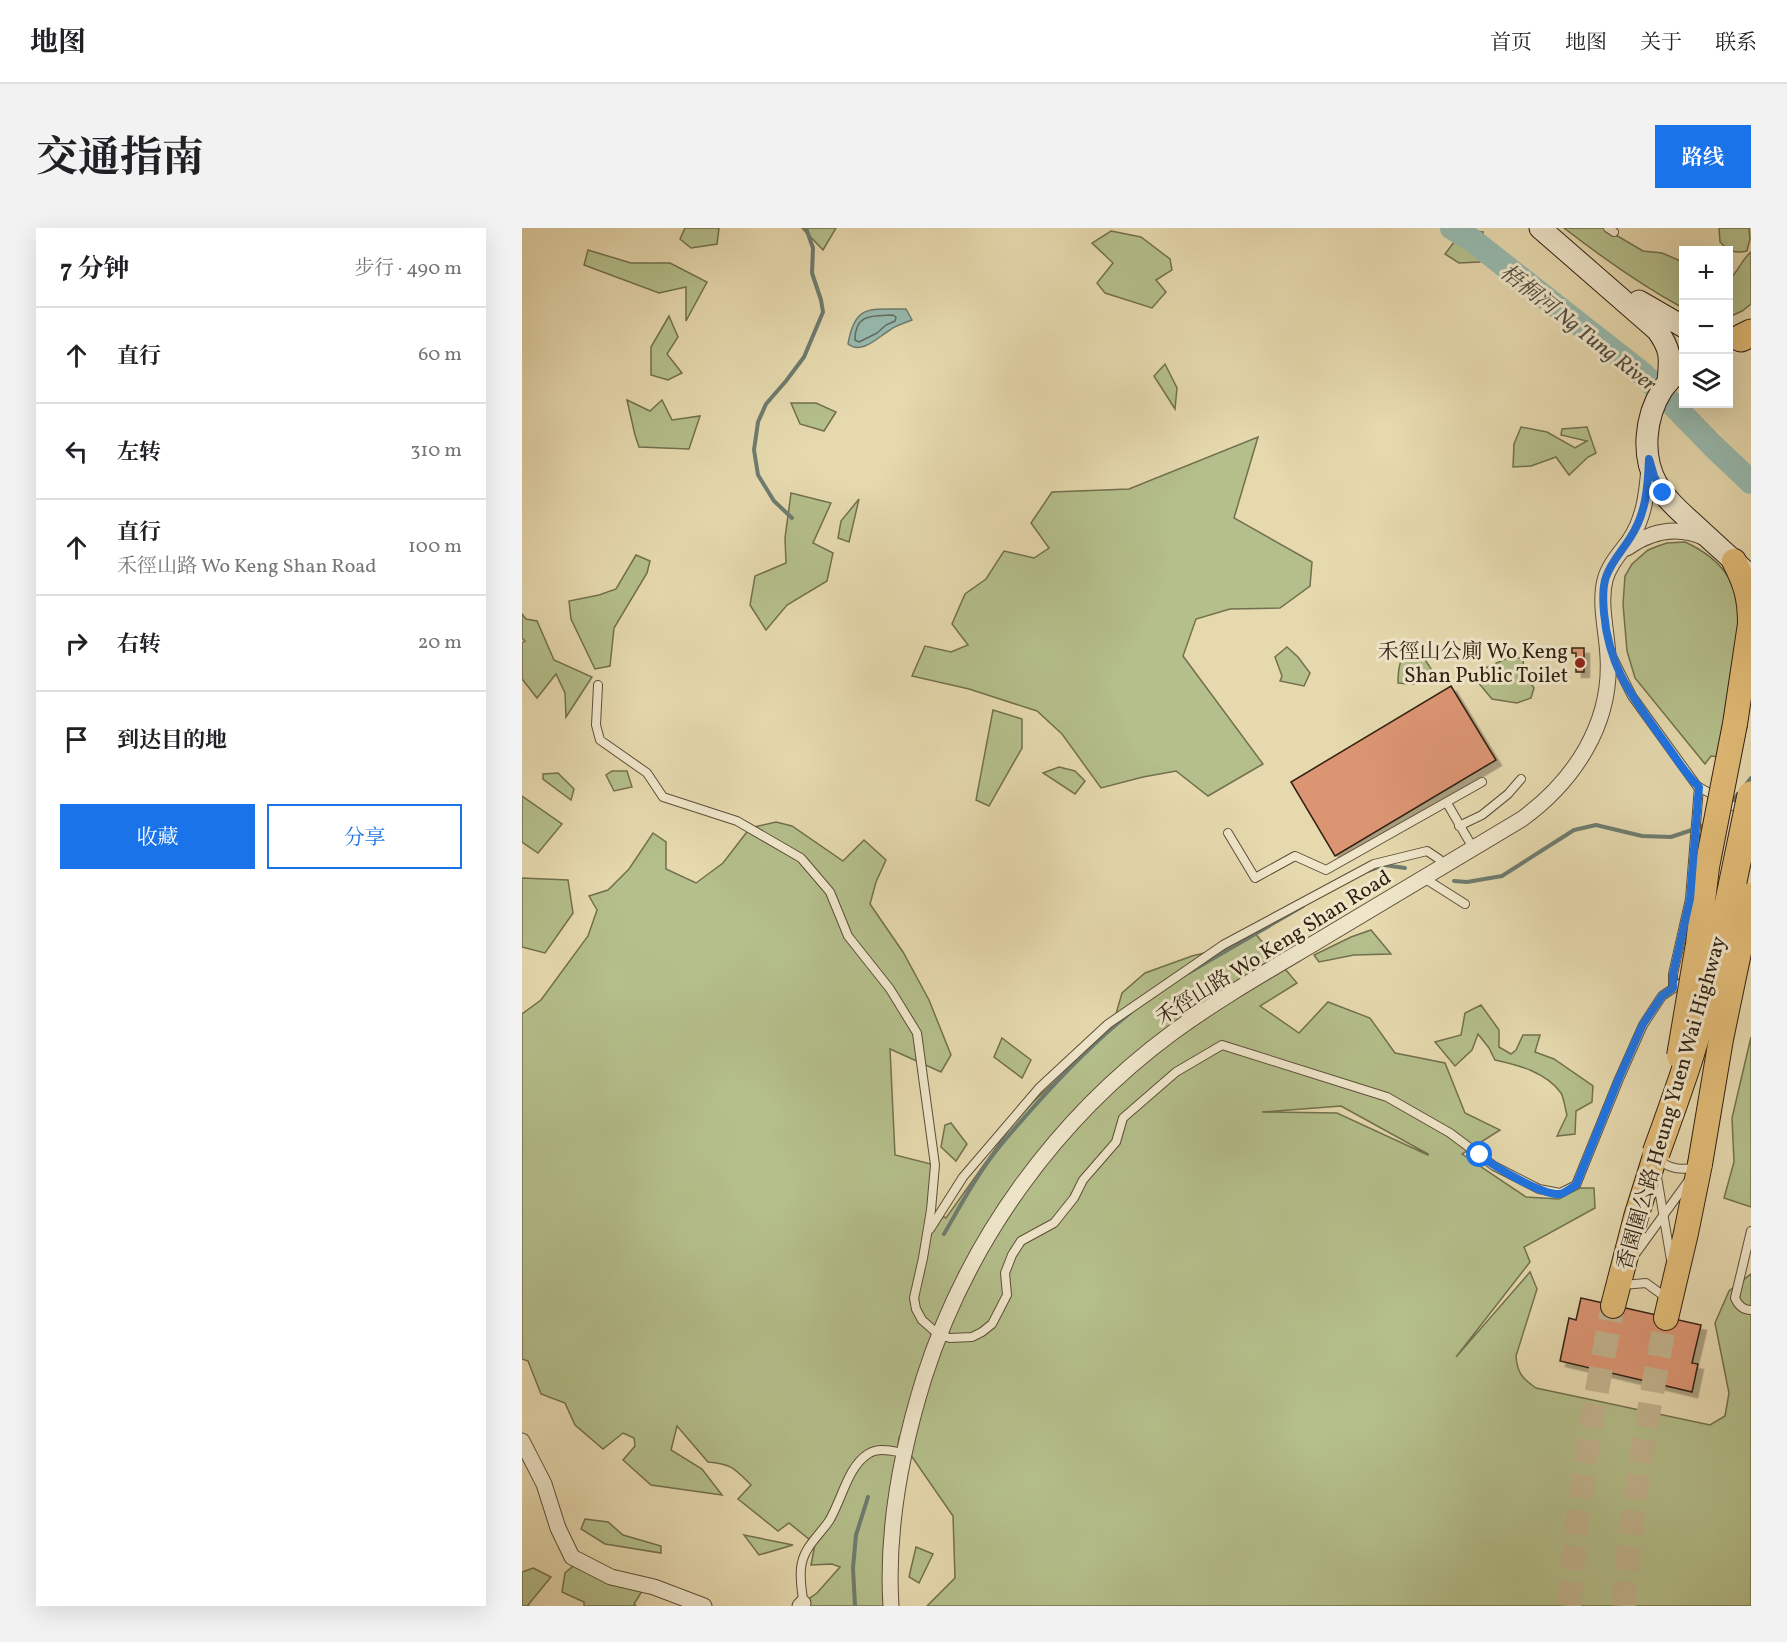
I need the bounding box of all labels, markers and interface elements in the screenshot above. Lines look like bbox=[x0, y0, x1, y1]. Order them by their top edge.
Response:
text: 地图 bbox=[30, 24, 86, 63]
text: 首页 bbox=[1490, 29, 1532, 58]
text: 地图 bbox=[1565, 29, 1607, 58]
text: 关于 bbox=[1640, 29, 1682, 58]
text: 联系 bbox=[1715, 29, 1757, 58]
button: 路线 bbox=[1655, 125, 1751, 188]
text: 交通指南 bbox=[36, 131, 204, 190]
map controls bbox=[1679, 246, 1733, 408]
button: + bbox=[1679, 246, 1733, 300]
text: 7 分钟 bbox=[60, 252, 130, 288]
text: 步行 · 490 m bbox=[354, 255, 462, 283]
water label: 梧桐河 Ng Tung River bbox=[1493, 258, 1663, 401]
button: − bbox=[1679, 300, 1733, 354]
icon: ahead bbox=[60, 339, 93, 372]
text: 60 m bbox=[418, 341, 462, 369]
text: 直行 bbox=[117, 342, 161, 373]
button: layers bbox=[1679, 354, 1733, 408]
icon: left bbox=[60, 435, 93, 468]
text: 310 m bbox=[410, 437, 462, 465]
text: 左转 bbox=[117, 438, 161, 469]
route end bbox=[1649, 479, 1675, 505]
text: 直行 bbox=[117, 518, 161, 549]
icon: ahead bbox=[60, 531, 93, 564]
text: 100 m bbox=[408, 533, 462, 561]
text: 禾徑山路 Wo Keng Shan Road bbox=[117, 553, 377, 581]
icon: right bbox=[60, 627, 93, 660]
text: 20 m bbox=[418, 629, 462, 657]
text: 右转 bbox=[117, 630, 161, 661]
place label: 禾徑山公廁 Wo Keng Shan Public Toilet bbox=[1377, 638, 1568, 691]
marker: 禾徑山公廁 Wo Keng Shan Public Toilet bbox=[1573, 656, 1587, 670]
icon: arrive bbox=[60, 723, 93, 756]
text: 到达目的地 bbox=[117, 726, 227, 757]
button: 收藏 bbox=[60, 804, 255, 869]
button: 分享 bbox=[267, 804, 462, 869]
street label: 禾徑山路 Wo Keng Shan Road bbox=[1151, 864, 1397, 1033]
street label: 香園圍公路 Heung Yuen Wai Highway bbox=[1611, 932, 1734, 1274]
route start bbox=[1466, 1141, 1492, 1167]

